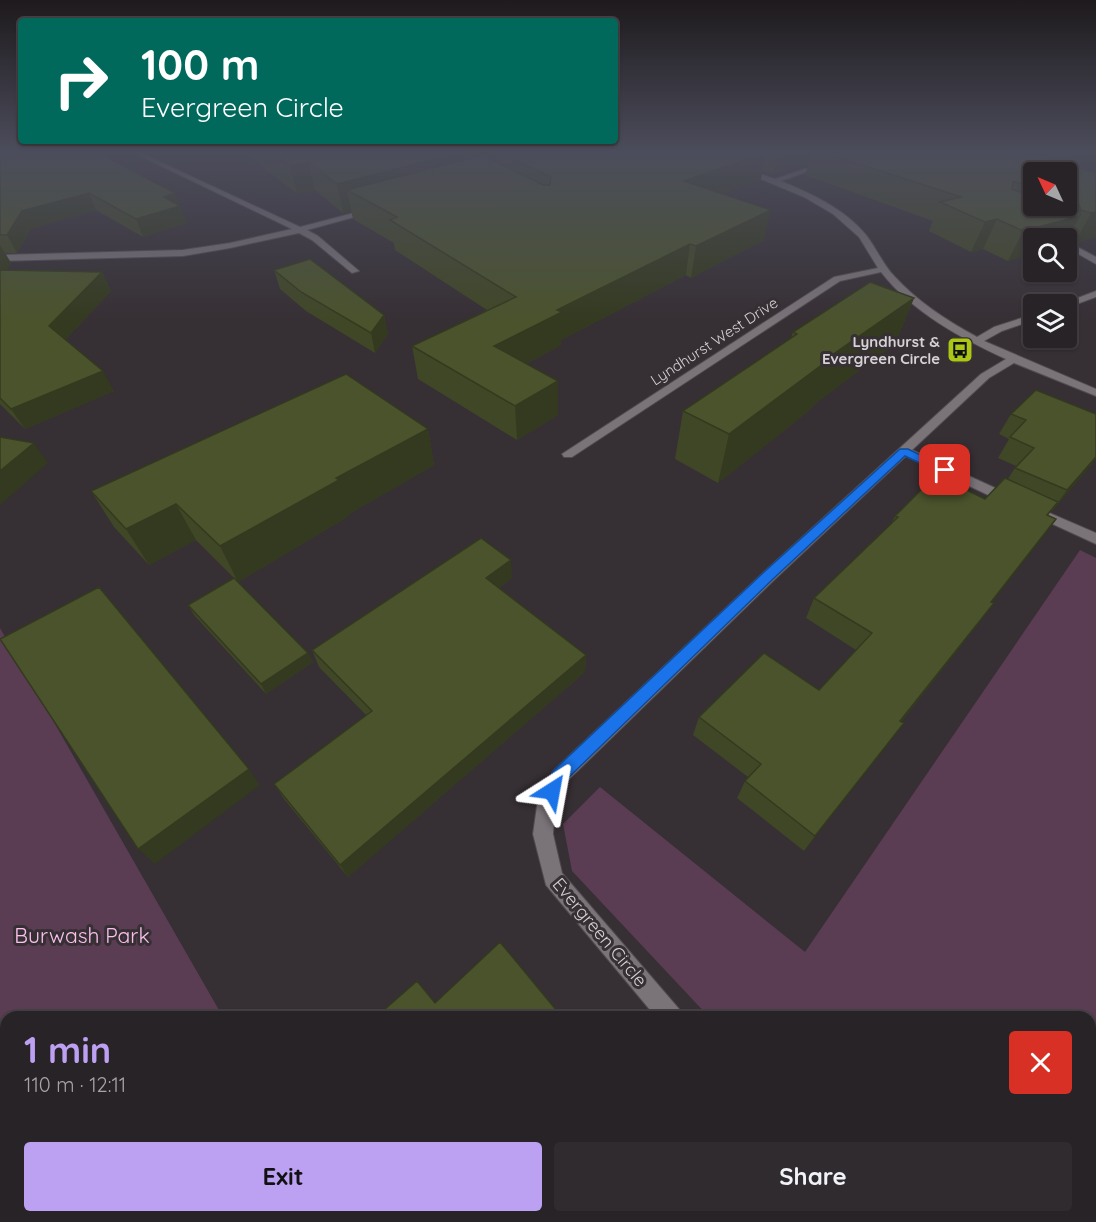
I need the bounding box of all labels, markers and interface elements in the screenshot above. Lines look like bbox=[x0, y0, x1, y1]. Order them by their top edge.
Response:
text: 100 m bbox=[141, 38, 259, 91]
icon: right bbox=[42, 42, 120, 120]
text: Evergreen Circle bbox=[141, 90, 344, 124]
north arrow bbox=[1023, 162, 1077, 216]
map controls bbox=[1023, 162, 1077, 348]
button: search bbox=[1023, 228, 1077, 282]
street label: Lyndhurst West Drive bbox=[647, 293, 781, 389]
button: layers bbox=[1023, 294, 1077, 348]
place label: Lyndhurst & Evergreen Circle bbox=[822, 332, 940, 368]
bus stop icon: Lyndhurst & Evergreen Circle bbox=[945, 335, 975, 365]
pin bbox=[919, 444, 970, 495]
icon: arrive bbox=[928, 453, 961, 486]
position arrow bbox=[520, 759, 584, 823]
street label: Evergreen Circle bbox=[548, 873, 652, 991]
park label: Burwash Park bbox=[14, 922, 150, 948]
text: 1 min bbox=[24, 1027, 111, 1072]
button: close bbox=[1009, 1031, 1072, 1094]
text: 110 m · 12:11 bbox=[24, 1072, 126, 1097]
button: Exit bbox=[24, 1142, 542, 1211]
button: Share bbox=[554, 1142, 1072, 1211]

